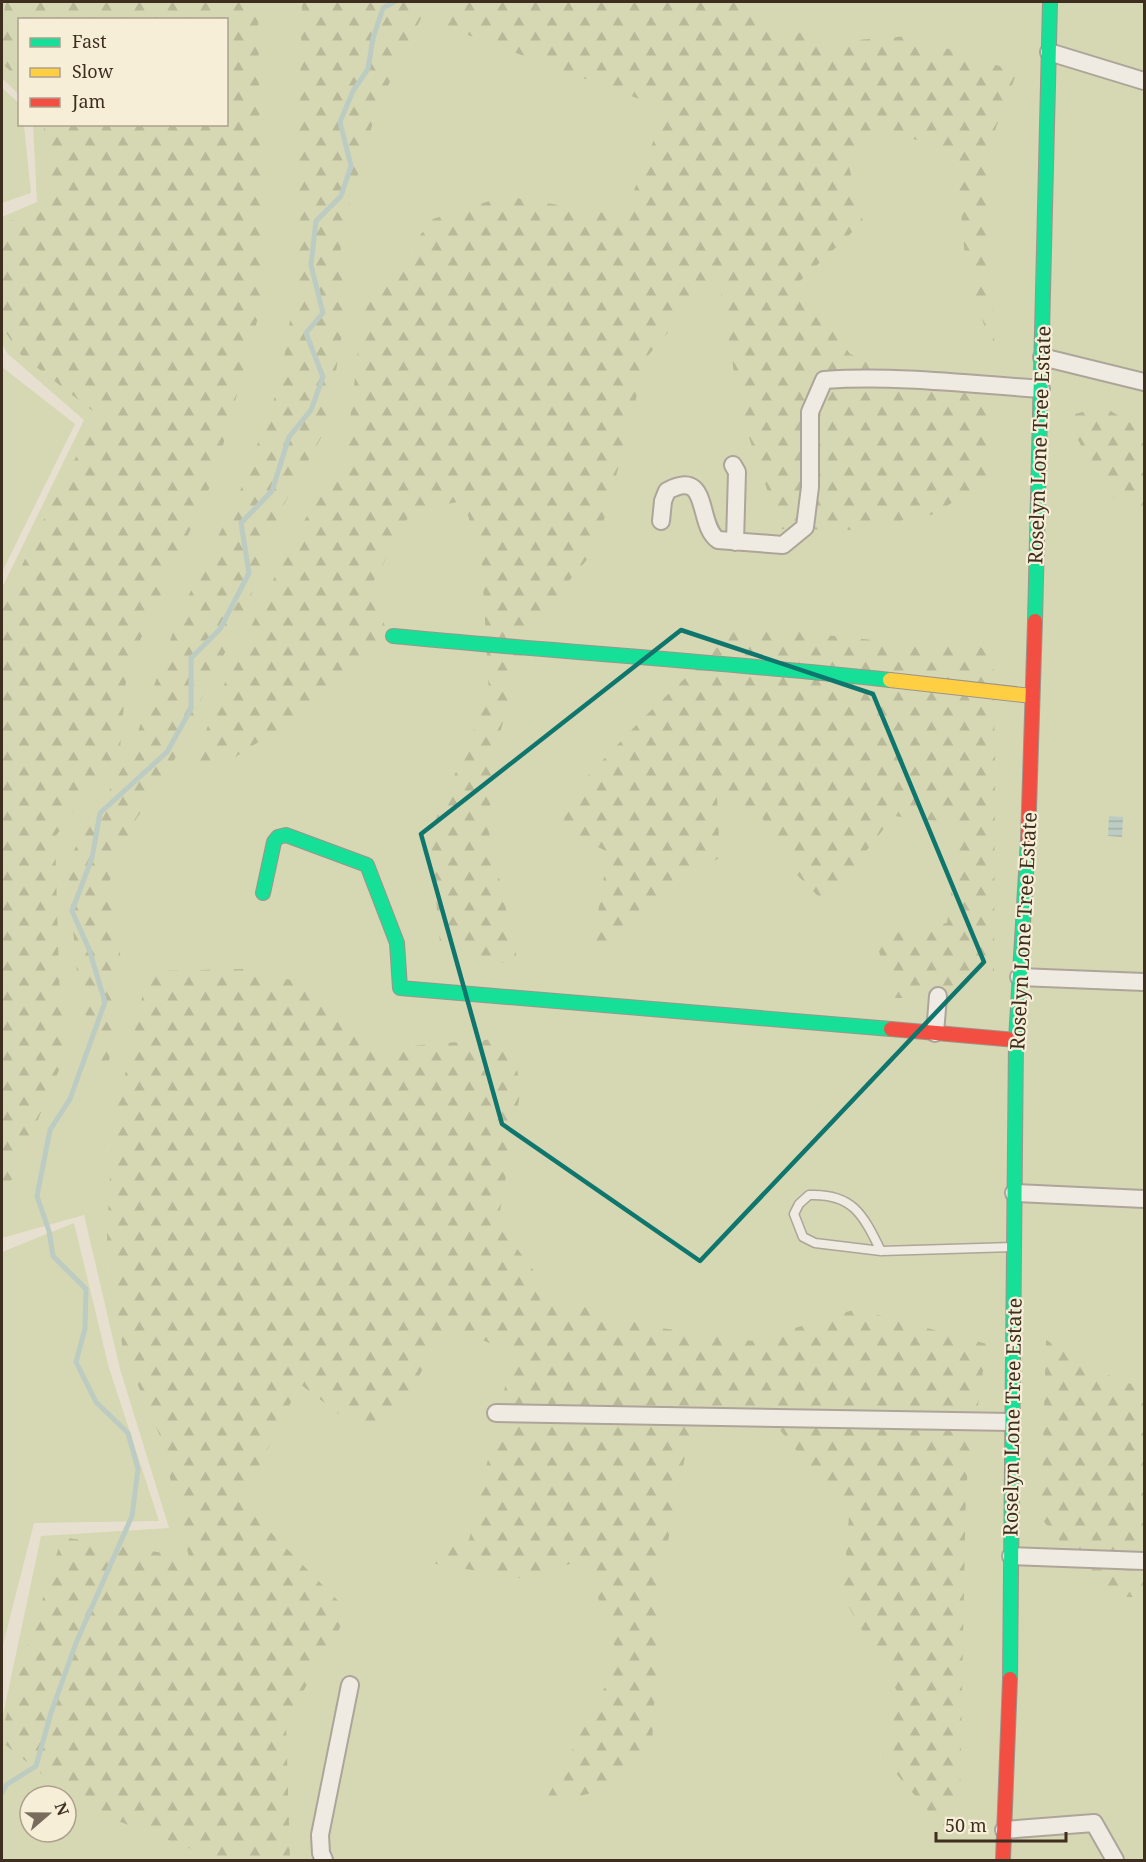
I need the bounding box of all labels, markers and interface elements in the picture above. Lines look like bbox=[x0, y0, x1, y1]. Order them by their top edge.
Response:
legend bbox=[18, 18, 228, 126]
text: Fast bbox=[72, 29, 107, 53]
text: Slow bbox=[72, 59, 114, 83]
text: Jam bbox=[71, 89, 106, 113]
street label: Roselyn Lone Tree Estate bbox=[1021, 325, 1057, 565]
street label: Roselyn Lone Tree Estate bbox=[1003, 811, 1043, 1051]
street label: Roselyn Lone Tree Estate bbox=[996, 1297, 1028, 1537]
north arrow bbox=[18, 1784, 78, 1844]
text: N bbox=[50, 1799, 75, 1819]
scale bar bbox=[936, 1805, 1066, 1843]
text: 50 m bbox=[945, 1813, 987, 1837]

